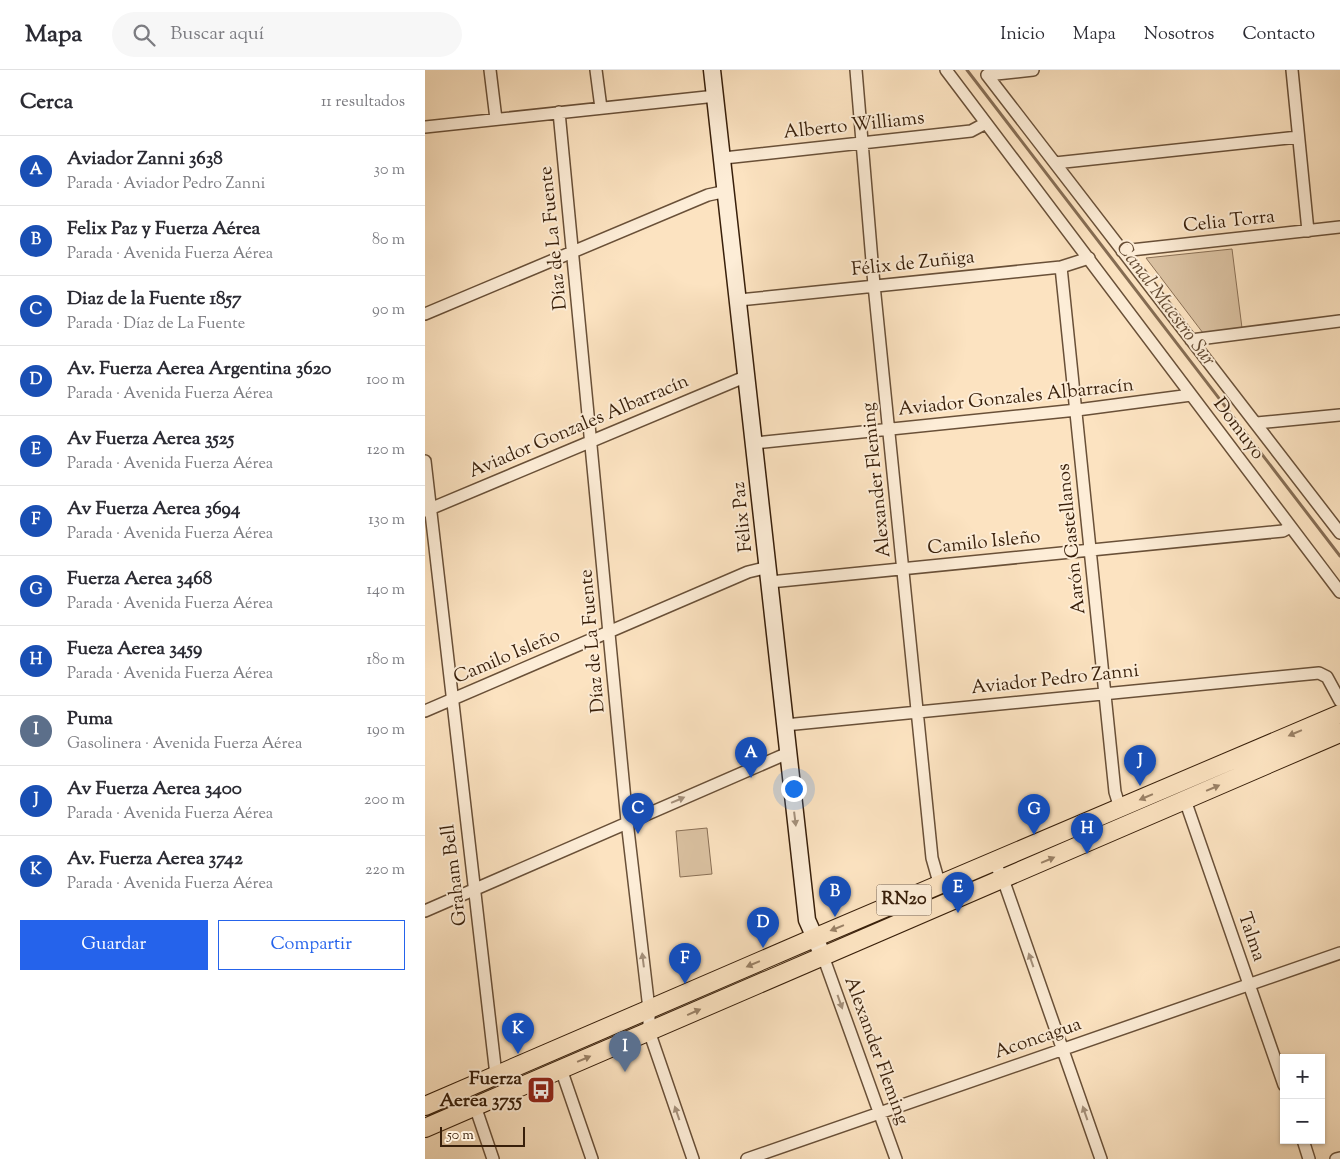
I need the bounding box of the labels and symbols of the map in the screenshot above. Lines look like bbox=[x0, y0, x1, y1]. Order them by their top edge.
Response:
street label: Alberto Williams bbox=[782, 105, 926, 147]
street label: Díaz de La Fuente bbox=[533, 165, 575, 311]
street label: Celia Torra bbox=[1182, 204, 1276, 240]
water label: Canal Maestro Sur bbox=[1108, 235, 1222, 373]
street label: Félix de Zuñiga bbox=[850, 244, 976, 284]
street label: Aviador Gonzales Albarracín bbox=[465, 368, 693, 486]
street label: Aviador Gonzales Albarracín bbox=[897, 372, 1135, 424]
street label: Domuyo bbox=[1206, 392, 1270, 466]
street label: Alexander Fleming bbox=[855, 401, 899, 559]
street label: Aarón Castellanos bbox=[1051, 462, 1093, 616]
street label: Félix Paz bbox=[726, 481, 760, 553]
street label: Camilo Isleño bbox=[926, 524, 1042, 562]
street label: Díaz de La Fuente bbox=[573, 568, 613, 714]
street label: Camilo Isleño bbox=[449, 622, 565, 692]
street label: Aviador Pedro Zanni bbox=[970, 658, 1140, 702]
one-way arrow bbox=[1288, 730, 1302, 738]
pin: A bbox=[735, 737, 767, 778]
pin: J bbox=[1124, 745, 1156, 786]
your location bbox=[781, 776, 807, 802]
one-way arrow bbox=[1206, 784, 1220, 792]
pin: C bbox=[622, 793, 654, 834]
one-way arrow bbox=[1138, 793, 1153, 801]
pin: G bbox=[1018, 794, 1050, 835]
one-way arrow bbox=[671, 795, 685, 803]
one-way arrow bbox=[791, 811, 799, 827]
pin: H bbox=[1071, 813, 1103, 854]
street label: Graham Bell bbox=[435, 823, 475, 927]
one-way arrow bbox=[1041, 855, 1055, 863]
pin: E bbox=[942, 872, 974, 913]
pin: B bbox=[819, 876, 851, 917]
road number: RN20 bbox=[877, 884, 931, 916]
pin: D bbox=[747, 907, 779, 948]
street label: Talma bbox=[1230, 909, 1272, 965]
one-way arrow bbox=[829, 925, 844, 933]
pin: F bbox=[669, 943, 701, 984]
one-way arrow bbox=[639, 952, 647, 968]
one-way arrow bbox=[1027, 952, 1034, 967]
one-way arrow bbox=[746, 960, 760, 968]
street label: Alexander Fleming bbox=[837, 973, 915, 1129]
one-way arrow bbox=[837, 994, 844, 1009]
one-way arrow bbox=[687, 1008, 701, 1016]
street label: Aconcagua bbox=[991, 1011, 1085, 1067]
pin: K bbox=[502, 1013, 534, 1054]
pin: I bbox=[609, 1031, 641, 1072]
one-way arrow bbox=[577, 1055, 591, 1063]
place label: Fuerza Aerea 3755 bbox=[440, 1066, 523, 1115]
bus stop icon: Fuerza Aerea 3755 bbox=[526, 1075, 556, 1105]
one-way arrow bbox=[673, 1105, 681, 1120]
one-way arrow bbox=[1080, 1105, 1088, 1120]
scale bar bbox=[440, 1124, 525, 1147]

